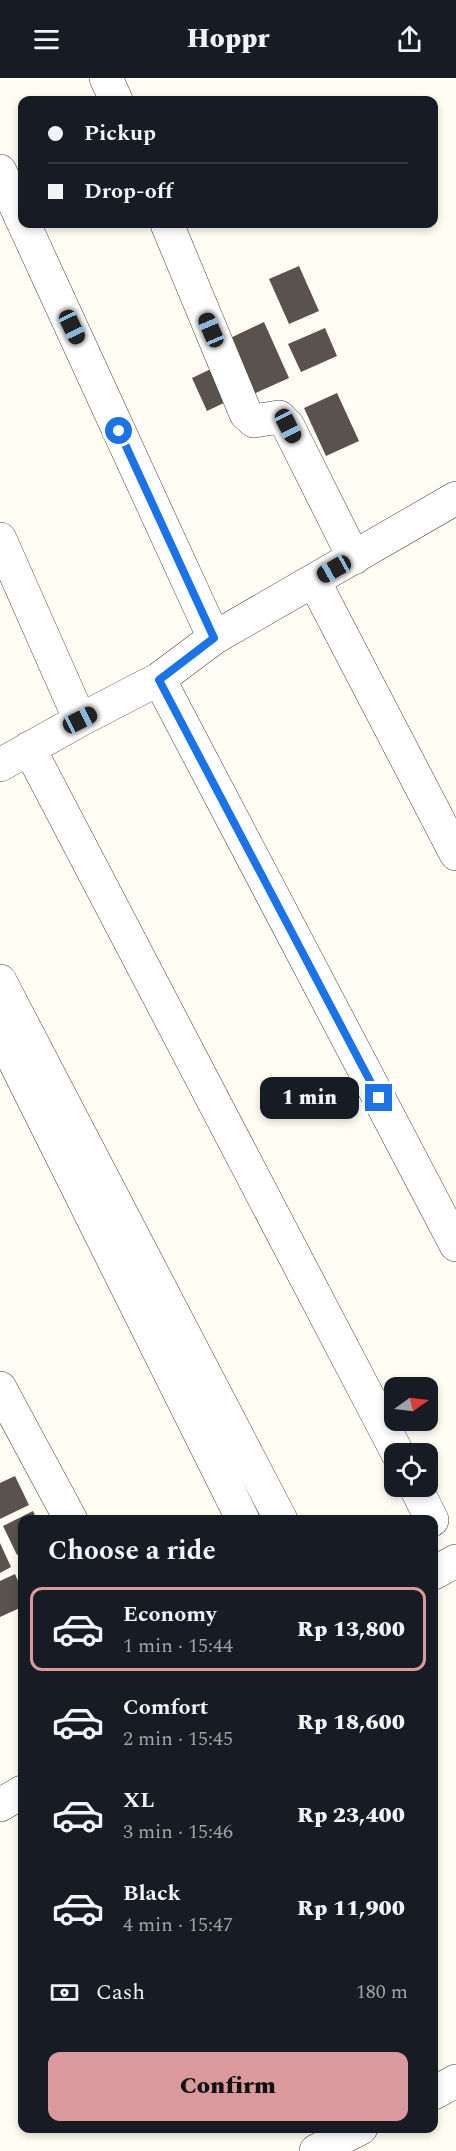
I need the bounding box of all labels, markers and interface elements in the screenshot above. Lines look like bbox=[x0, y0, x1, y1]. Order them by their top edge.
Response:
text: Hoppr bbox=[187, 18, 269, 60]
icon: menu bbox=[30, 23, 63, 56]
icon: share bbox=[393, 23, 426, 56]
text: Pickup bbox=[84, 117, 156, 150]
text: Drop-off bbox=[84, 175, 173, 208]
car bbox=[56, 307, 88, 347]
car bbox=[196, 310, 226, 350]
car bbox=[272, 406, 304, 446]
route start bbox=[105, 417, 132, 444]
car bbox=[314, 552, 354, 586]
car bbox=[60, 704, 100, 736]
callout: 1 min bbox=[259, 1077, 358, 1119]
text: 1 min bbox=[282, 1083, 337, 1113]
route end bbox=[365, 1084, 392, 1111]
north arrow bbox=[384, 1377, 438, 1431]
map controls bbox=[384, 1377, 438, 1497]
button: locate bbox=[384, 1443, 438, 1497]
text: Choose a ride bbox=[48, 1530, 216, 1572]
text: Economy bbox=[123, 1598, 216, 1631]
icon: car bbox=[51, 1602, 105, 1656]
text: Rp 13,800 bbox=[297, 1613, 405, 1646]
text: 1 min · 15:44 bbox=[123, 1631, 233, 1661]
text: Comfort bbox=[123, 1691, 208, 1724]
icon: car bbox=[51, 1695, 105, 1749]
text: Rp 18,600 bbox=[297, 1706, 405, 1739]
text: 2 min · 15:45 bbox=[123, 1724, 233, 1754]
text: XL bbox=[123, 1784, 154, 1817]
icon: car bbox=[51, 1788, 105, 1842]
text: Rp 23,400 bbox=[297, 1799, 405, 1832]
text: 3 min · 15:46 bbox=[123, 1817, 233, 1847]
text: Black bbox=[123, 1877, 181, 1910]
icon: car bbox=[51, 1881, 105, 1935]
text: Rp 11,900 bbox=[297, 1892, 405, 1925]
text: 4 min · 15:47 bbox=[123, 1910, 233, 1940]
icon: cash bbox=[48, 1976, 81, 2009]
text: Cash bbox=[96, 1976, 145, 2009]
text: 180 m bbox=[356, 1977, 408, 2007]
button: Confirm bbox=[48, 2052, 408, 2121]

